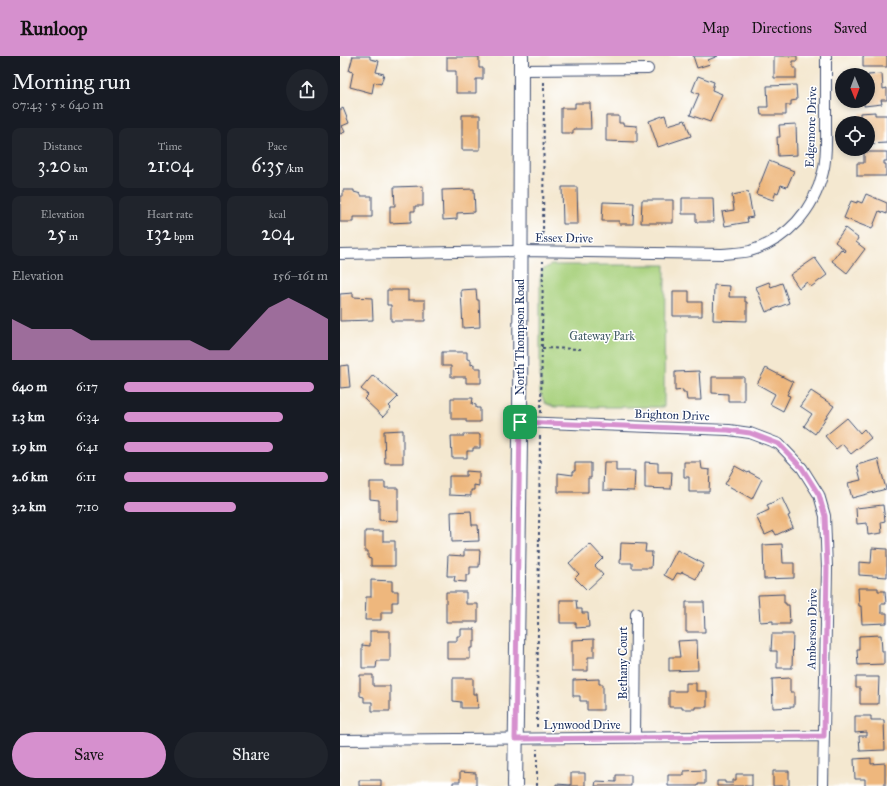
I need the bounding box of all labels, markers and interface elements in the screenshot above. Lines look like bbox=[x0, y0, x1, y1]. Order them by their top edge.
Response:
text: Runloop bbox=[20, 17, 88, 40]
text: Map bbox=[702, 20, 729, 37]
text: Directions bbox=[751, 20, 812, 37]
text: Saved bbox=[834, 20, 867, 37]
text: Morning run bbox=[12, 68, 131, 95]
north arrow bbox=[835, 68, 875, 108]
map controls bbox=[835, 68, 875, 156]
button: share bbox=[286, 69, 328, 111]
street label: Edgemore Drive bbox=[803, 86, 820, 168]
text: 07:43 · 5 × 640 m bbox=[12, 97, 103, 113]
button: locate bbox=[835, 116, 875, 156]
text: Distance bbox=[43, 140, 82, 153]
text: Time bbox=[158, 140, 182, 153]
text: Pace bbox=[267, 140, 287, 153]
text: 3.20 bbox=[37, 153, 71, 177]
text: 21:04 bbox=[147, 153, 193, 177]
text: 6:35 bbox=[251, 153, 284, 177]
text: km bbox=[71, 162, 88, 175]
text: /km bbox=[284, 162, 303, 175]
text: Elevation bbox=[41, 208, 85, 221]
text: Heart rate bbox=[147, 208, 193, 221]
text: kcal bbox=[269, 208, 286, 221]
text: 25 bbox=[47, 221, 66, 245]
text: 132 bbox=[146, 221, 172, 245]
text: 204 bbox=[261, 221, 294, 245]
text: m bbox=[66, 230, 78, 243]
text: bpm bbox=[172, 230, 194, 243]
street label: Essex Drive bbox=[535, 230, 593, 246]
text: Elevation bbox=[12, 268, 64, 284]
text: 156–161 m bbox=[273, 268, 328, 284]
street label: North Thompson Road bbox=[513, 279, 527, 395]
park label: Gateway Park bbox=[569, 329, 635, 343]
text: 640 m bbox=[12, 379, 47, 395]
text: 6:17 bbox=[76, 379, 98, 395]
pin bbox=[503, 405, 537, 439]
street label: Brighton Drive bbox=[634, 407, 710, 424]
text: 1.3 km bbox=[12, 409, 45, 425]
text: 6:34 bbox=[76, 409, 98, 425]
icon: arrive bbox=[509, 411, 531, 433]
text: 1.9 km bbox=[12, 439, 47, 455]
text: 6:41 bbox=[76, 439, 98, 455]
text: 2.6 km bbox=[12, 469, 48, 485]
text: 6:11 bbox=[76, 469, 96, 485]
text: 3.2 km bbox=[12, 499, 46, 515]
text: 7:10 bbox=[76, 499, 99, 515]
street label: Amberson Drive bbox=[804, 588, 820, 670]
street label: Bethany Court bbox=[616, 626, 630, 699]
street label: Lynwood Drive bbox=[543, 718, 621, 732]
button: Save bbox=[12, 732, 166, 778]
button: Share bbox=[174, 732, 328, 778]

